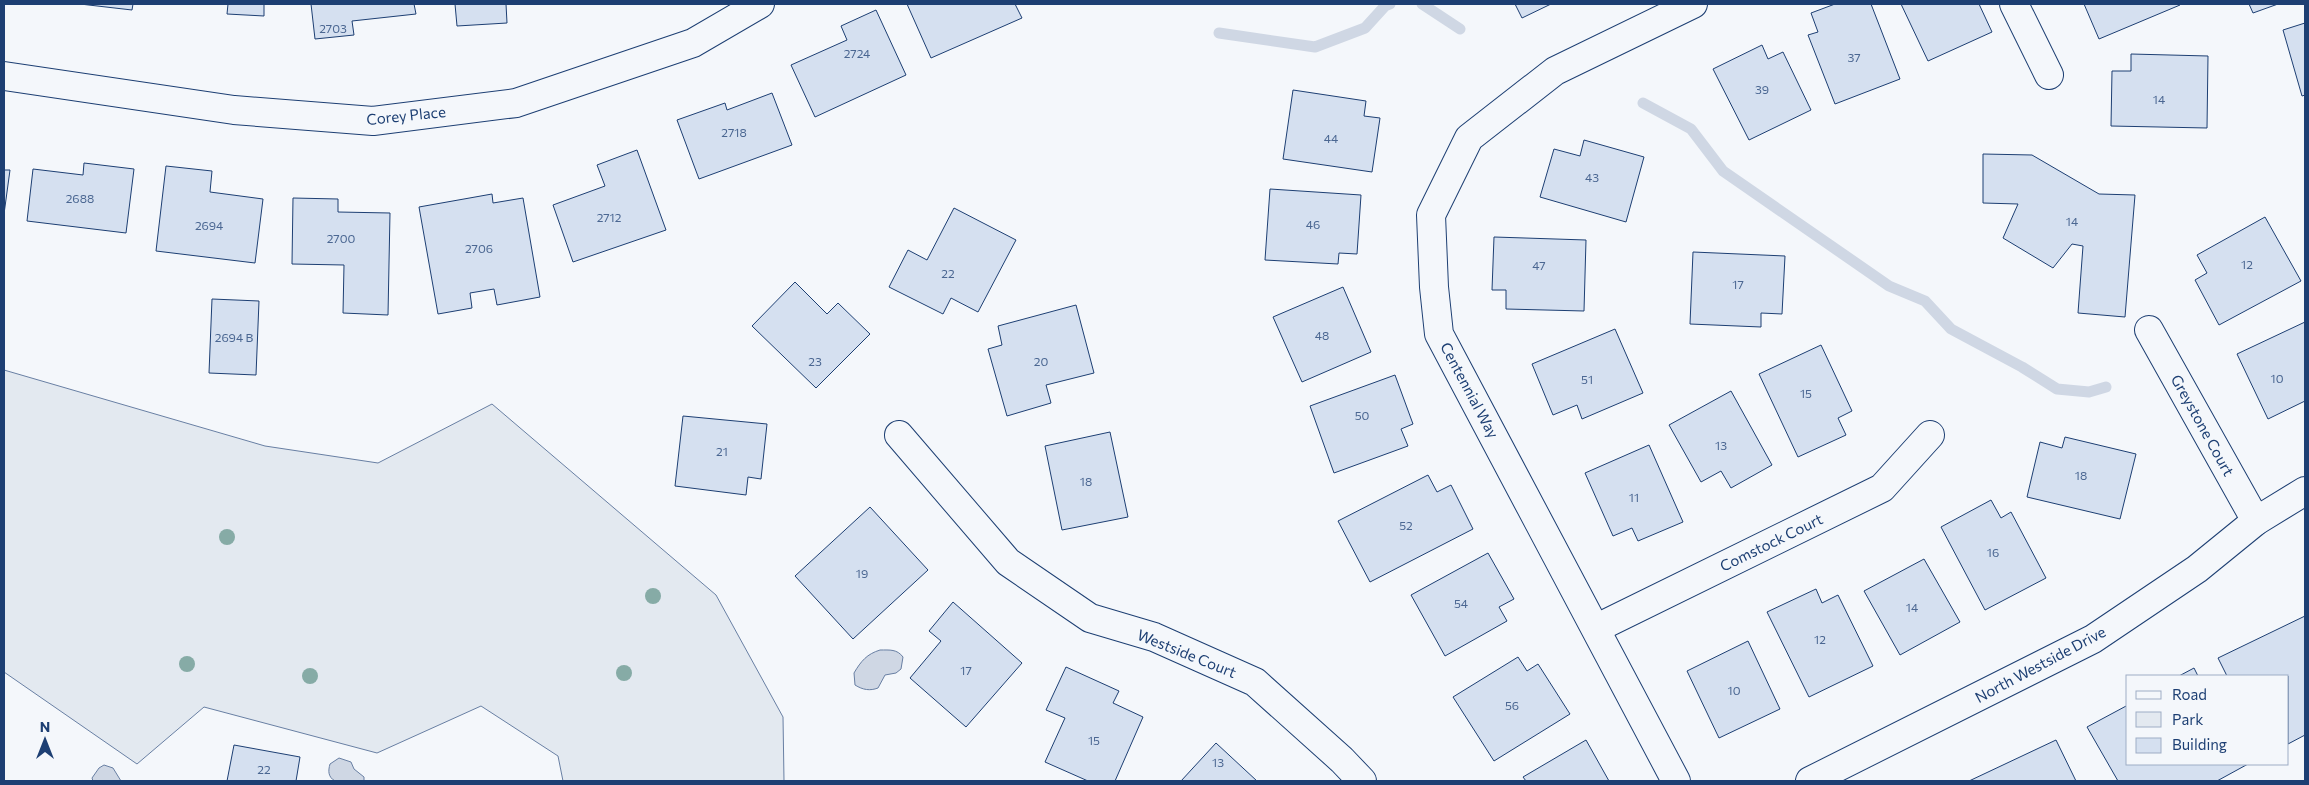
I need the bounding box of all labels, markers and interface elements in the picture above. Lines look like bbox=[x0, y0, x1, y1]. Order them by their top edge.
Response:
house number: 2703 bbox=[319, 21, 347, 35]
house number: 2724 bbox=[844, 46, 870, 60]
house number: 37 bbox=[1847, 50, 1861, 64]
house number: 39 bbox=[1755, 82, 1769, 96]
house number: 14 bbox=[2153, 92, 2165, 106]
street label: Corey Place bbox=[365, 102, 447, 128]
house number: 2718 bbox=[721, 125, 747, 139]
house number: 44 bbox=[1324, 131, 1338, 145]
house number: 43 bbox=[1585, 170, 1599, 184]
house number: 2688 bbox=[66, 191, 94, 205]
house number: 2712 bbox=[597, 210, 622, 224]
house number: 14 bbox=[2066, 214, 2078, 228]
house number: 46 bbox=[1306, 217, 1320, 231]
house number: 2694 bbox=[195, 218, 223, 232]
house number: 2700 bbox=[327, 231, 355, 245]
house number: 2706 bbox=[465, 241, 493, 255]
house number: 12 bbox=[2241, 257, 2253, 271]
house number: 47 bbox=[1532, 258, 1546, 272]
house number: 22 bbox=[941, 266, 955, 280]
house number: 17 bbox=[1732, 277, 1744, 291]
house number: 48 bbox=[1315, 328, 1329, 342]
house number: 2694 B bbox=[215, 330, 253, 344]
street label: Centennial Way bbox=[1437, 339, 1503, 441]
house number: 23 bbox=[808, 354, 822, 368]
house number: 20 bbox=[1034, 354, 1048, 368]
street label: Greystone Court bbox=[2168, 371, 2238, 479]
house number: 10 bbox=[2271, 371, 2284, 385]
house number: 51 bbox=[1581, 372, 1593, 386]
house number: 15 bbox=[1800, 386, 1812, 400]
house number: 50 bbox=[1355, 408, 1370, 422]
house number: 13 bbox=[1715, 438, 1727, 452]
house number: 21 bbox=[716, 444, 728, 458]
house number: 18 bbox=[2075, 468, 2087, 482]
house number: 18 bbox=[1080, 474, 1092, 488]
house number: 11 bbox=[1629, 490, 1639, 504]
street label: Comstock Court bbox=[1717, 509, 1825, 575]
house number: 52 bbox=[1399, 518, 1413, 532]
house number: 16 bbox=[1987, 545, 1999, 559]
house number: 19 bbox=[856, 566, 868, 580]
house number: 54 bbox=[1454, 596, 1468, 610]
house number: 14 bbox=[1906, 600, 1918, 614]
street label: North Westside Drive bbox=[1972, 622, 2108, 706]
street label: Westside Court bbox=[1135, 625, 1239, 681]
house number: 12 bbox=[1814, 632, 1826, 646]
house number: 17 bbox=[960, 663, 972, 677]
legend bbox=[2126, 675, 2289, 765]
house number: 10 bbox=[1728, 683, 1741, 697]
text: Road bbox=[2172, 685, 2207, 703]
house number: 56 bbox=[1505, 698, 1519, 712]
text: Park bbox=[2172, 710, 2203, 728]
north arrow bbox=[20, 715, 70, 765]
text: N bbox=[40, 718, 50, 735]
house number: 15 bbox=[1088, 733, 1100, 747]
text: Building bbox=[2172, 735, 2227, 753]
house number: 13 bbox=[1212, 755, 1224, 769]
house number: 22 bbox=[257, 762, 271, 776]

